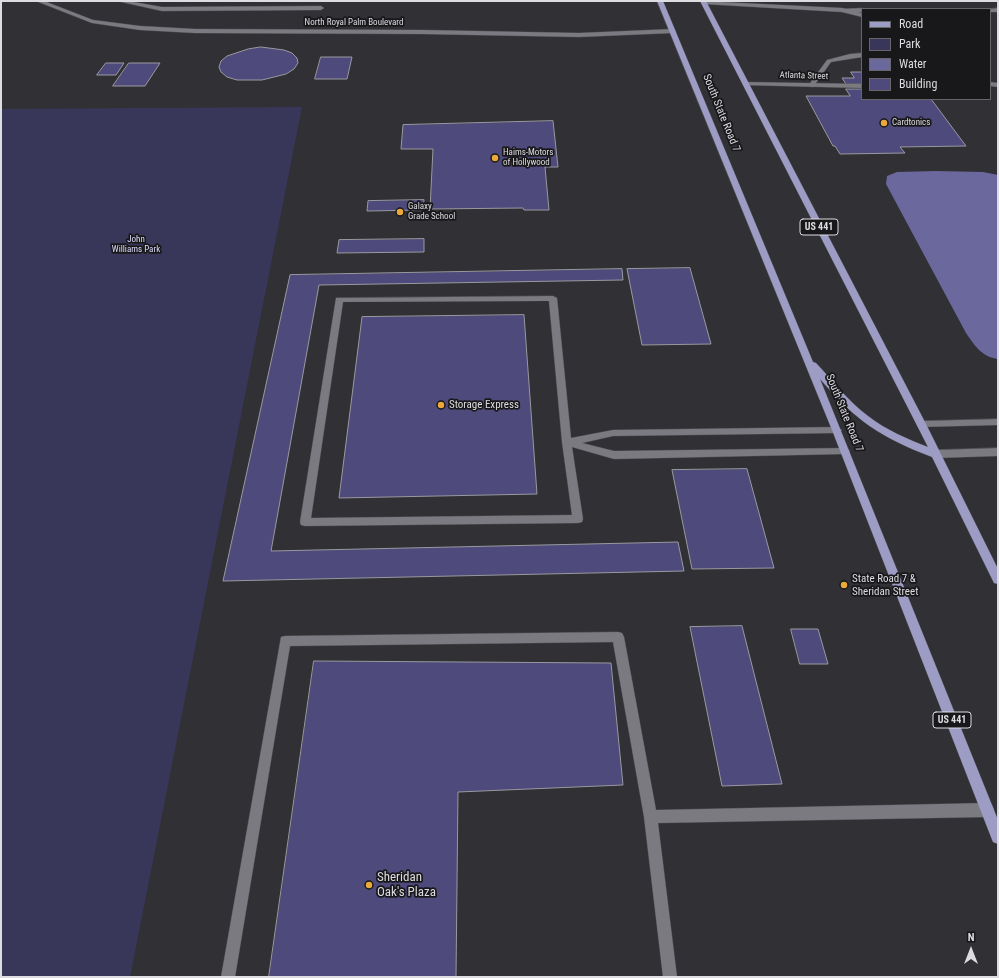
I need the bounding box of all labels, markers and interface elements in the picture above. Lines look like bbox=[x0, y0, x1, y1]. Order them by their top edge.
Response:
legend bbox=[861, 8, 991, 100]
text: Road bbox=[899, 17, 923, 31]
street label: North Royal Palm Boulevard bbox=[305, 18, 403, 28]
text: Park bbox=[899, 37, 920, 51]
text: Water bbox=[899, 57, 927, 71]
street label: Atlanta Street bbox=[780, 70, 828, 82]
street label: South State Road 7 bbox=[699, 72, 743, 154]
text: Building bbox=[899, 77, 937, 91]
marker: Cardtonics bbox=[879, 118, 889, 128]
place label: Cardtonics bbox=[892, 118, 930, 128]
place label: Haims-Motors of Hollywood bbox=[503, 148, 553, 169]
marker: Haims-Motors of Hollywood bbox=[490, 153, 500, 163]
place label: Galaxy Grade School bbox=[408, 202, 455, 223]
marker: Galaxy Grade School bbox=[395, 207, 405, 217]
road number: US 441 bbox=[800, 219, 838, 235]
park label: John Williams Park bbox=[112, 235, 160, 256]
street label: South State Road 7 bbox=[822, 372, 866, 454]
place label: Storage Express bbox=[449, 398, 519, 412]
marker: Storage Express bbox=[436, 400, 446, 410]
place label: State Road 7 & Sheridan Street bbox=[852, 572, 918, 598]
marker: State Road 7 & Sheridan Street bbox=[839, 580, 849, 590]
road number: US 441 bbox=[933, 712, 971, 728]
place label: Sheridan Oak's Plaza bbox=[377, 870, 436, 901]
marker: Sheridan Oak's Plaza bbox=[364, 880, 374, 890]
north arrow bbox=[951, 930, 991, 970]
text: N bbox=[968, 931, 974, 944]

